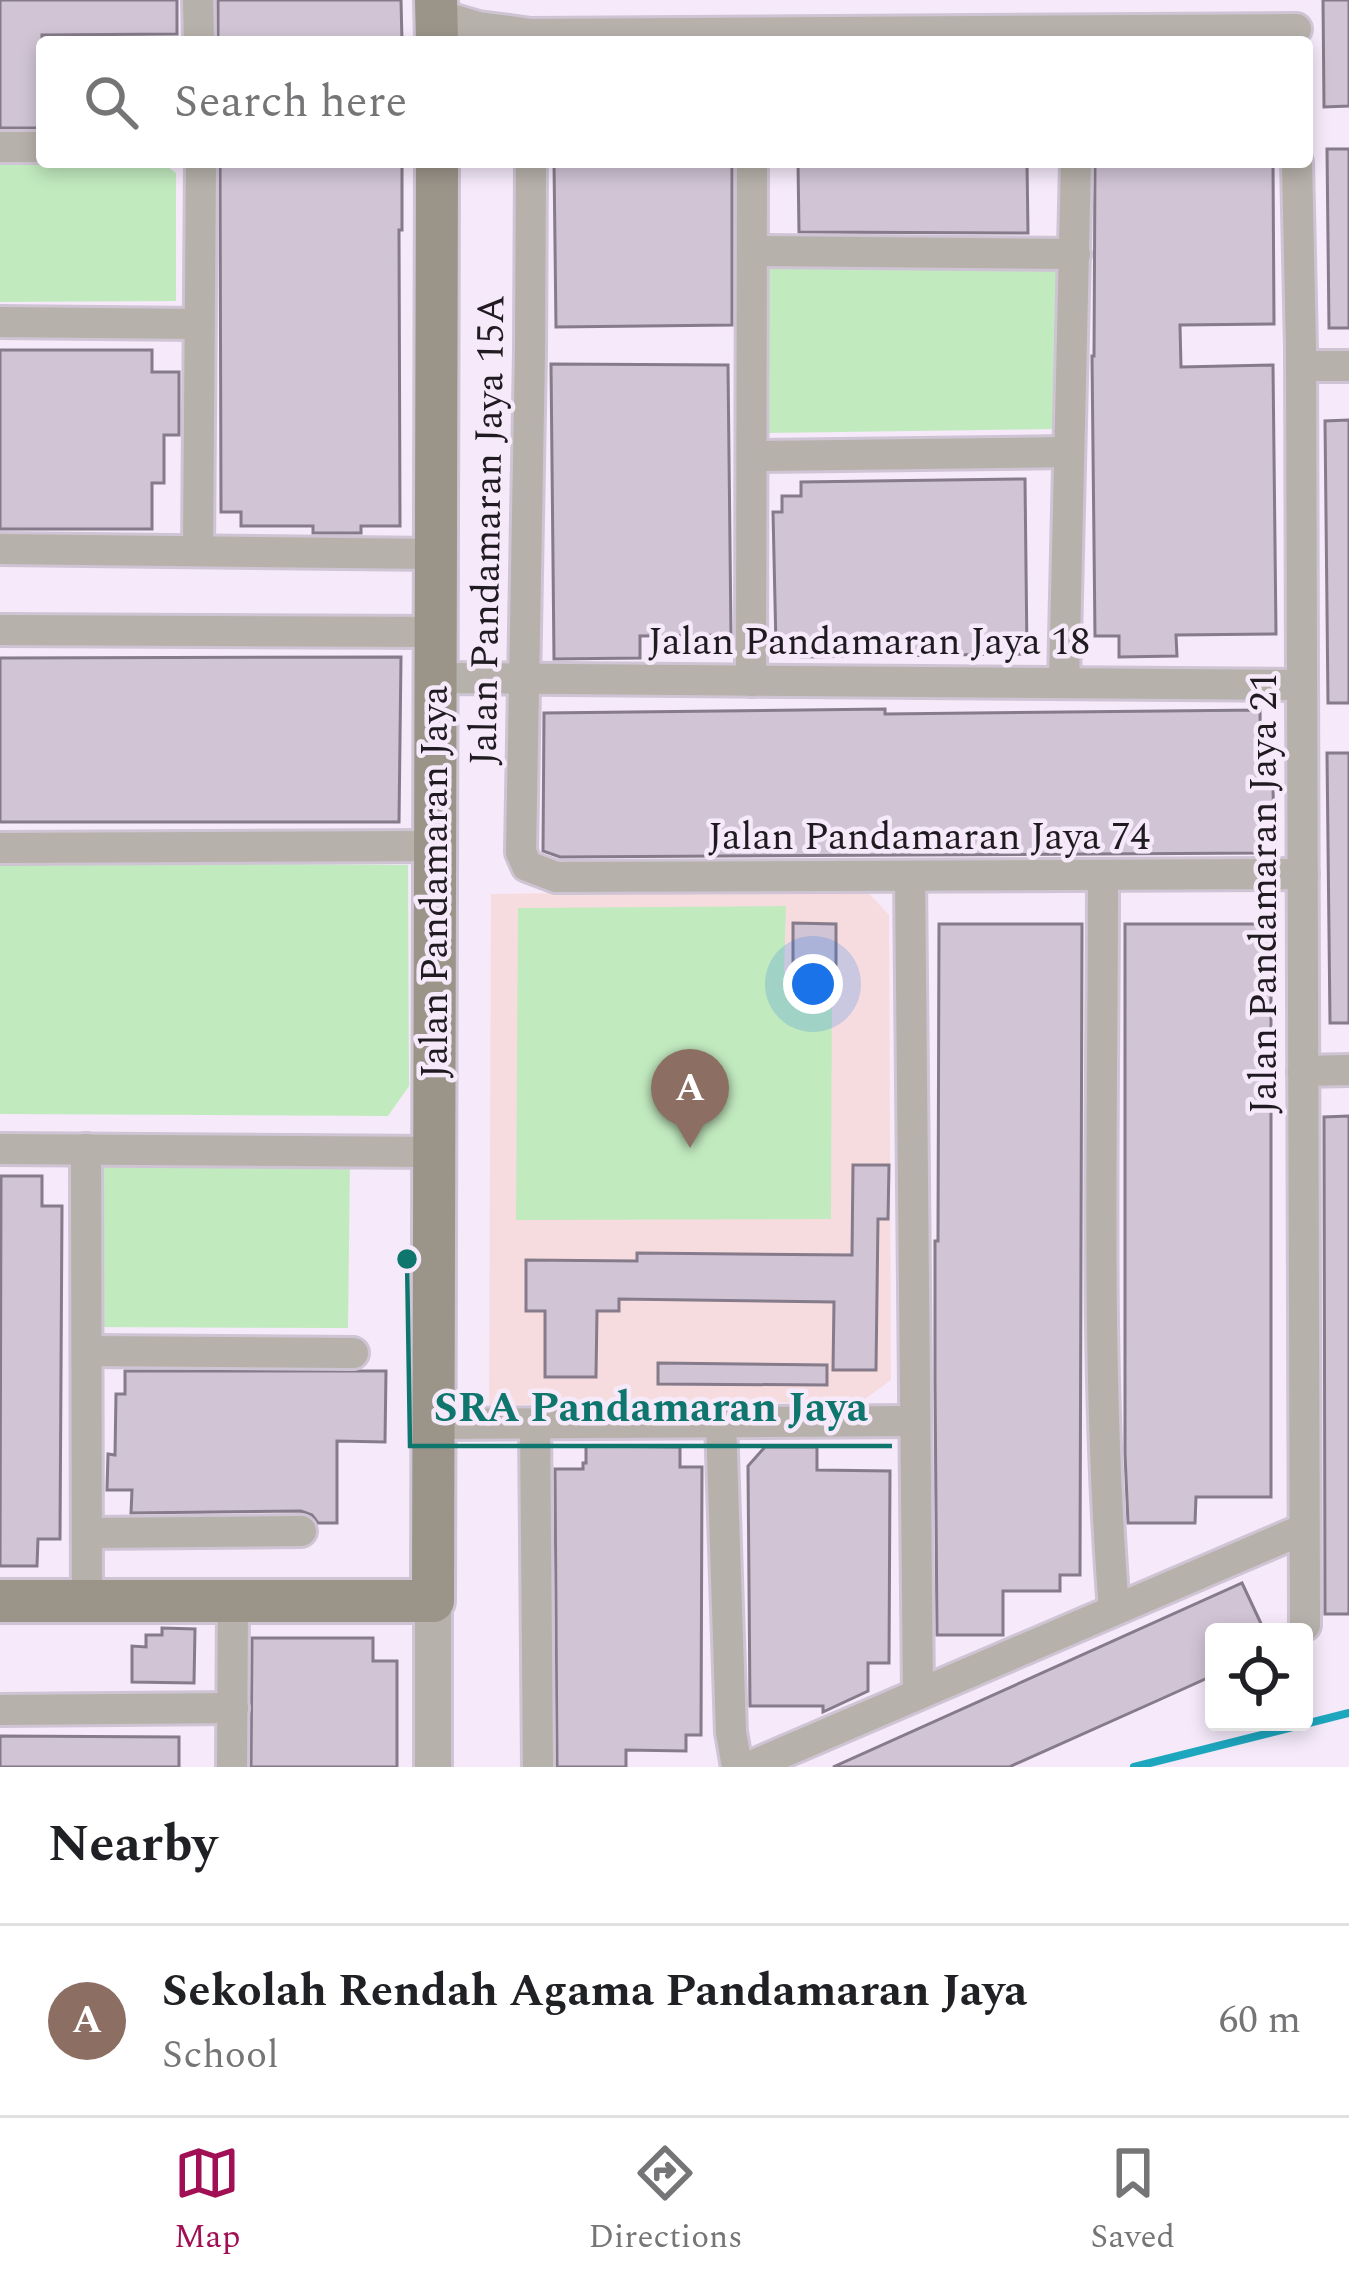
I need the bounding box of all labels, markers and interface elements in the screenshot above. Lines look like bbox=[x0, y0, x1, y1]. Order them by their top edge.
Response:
search box bbox=[36, 36, 1313, 168]
text: Search here bbox=[174, 68, 407, 137]
icon: search bbox=[78, 69, 144, 135]
street label: Jalan Pandamaran Jaya 15A bbox=[454, 294, 522, 766]
street label: Jalan Pandamaran Jaya 18 bbox=[648, 613, 1090, 672]
street label: Jalan Pandamaran Jaya 21 bbox=[1235, 672, 1294, 1114]
street label: Jalan Pandamaran Jaya bbox=[406, 685, 465, 1079]
street label: Jalan Pandamaran Jaya 74 bbox=[708, 808, 1150, 867]
your location bbox=[783, 954, 843, 1014]
pin: A bbox=[651, 1049, 729, 1148]
callout: SRA Pandamaran Jaya bbox=[410, 1368, 892, 1446]
text: SRA Pandamaran Jaya bbox=[434, 1377, 869, 1440]
map controls bbox=[1205, 1623, 1313, 1731]
button: locate bbox=[1205, 1623, 1313, 1731]
text: Nearby bbox=[48, 1806, 217, 1884]
text: Sekolah Rendah Agama Pandamaran Jaya bbox=[162, 1957, 1028, 2026]
text: A bbox=[72, 1991, 102, 2050]
text: 60 m bbox=[1219, 1991, 1301, 2050]
text: School bbox=[162, 2026, 279, 2085]
tab: Map bbox=[174, 2140, 240, 2262]
tab: Directions bbox=[588, 2140, 742, 2262]
tab: Saved bbox=[1090, 2140, 1175, 2262]

